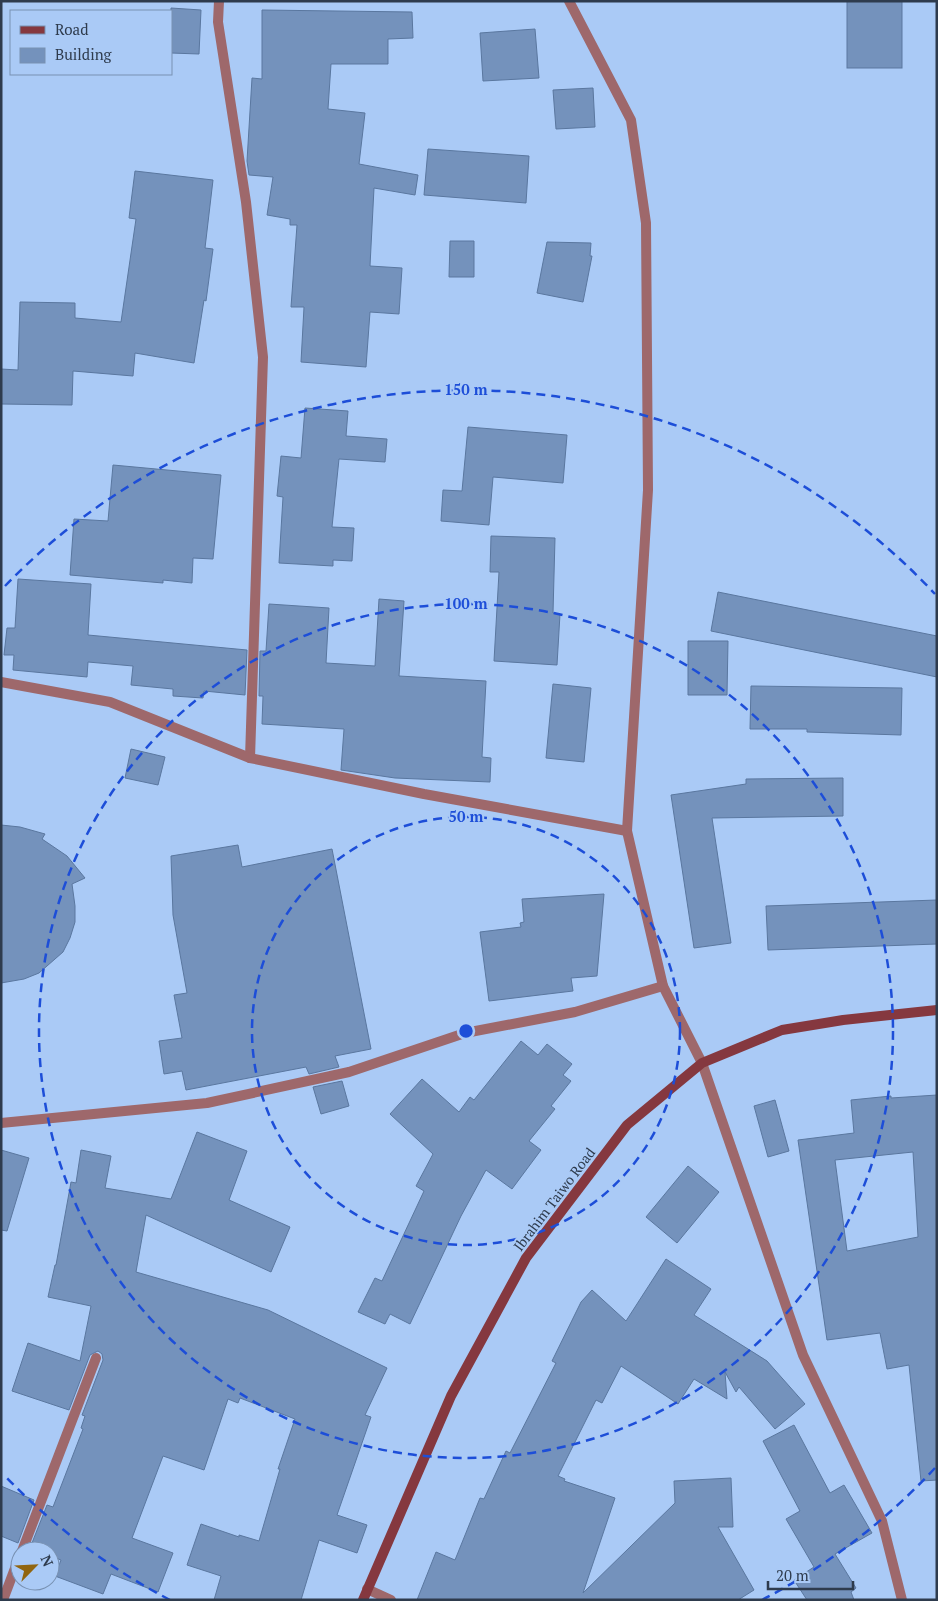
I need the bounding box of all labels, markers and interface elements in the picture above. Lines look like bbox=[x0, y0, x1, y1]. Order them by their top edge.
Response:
legend bbox=[10, 10, 172, 75]
text: Road bbox=[55, 19, 88, 39]
text: Building bbox=[55, 44, 113, 64]
text: 150 m bbox=[444, 379, 488, 399]
text: 100 m bbox=[444, 593, 488, 613]
text: 50 m bbox=[449, 806, 484, 826]
centre of rings bbox=[457, 1022, 475, 1040]
street label: Ibrahim Taiwo Road bbox=[509, 1143, 599, 1255]
north arrow bbox=[10, 1541, 60, 1591]
text: N bbox=[36, 1552, 58, 1570]
scale bar bbox=[768, 1558, 853, 1590]
text: 20 m bbox=[776, 1565, 809, 1585]

